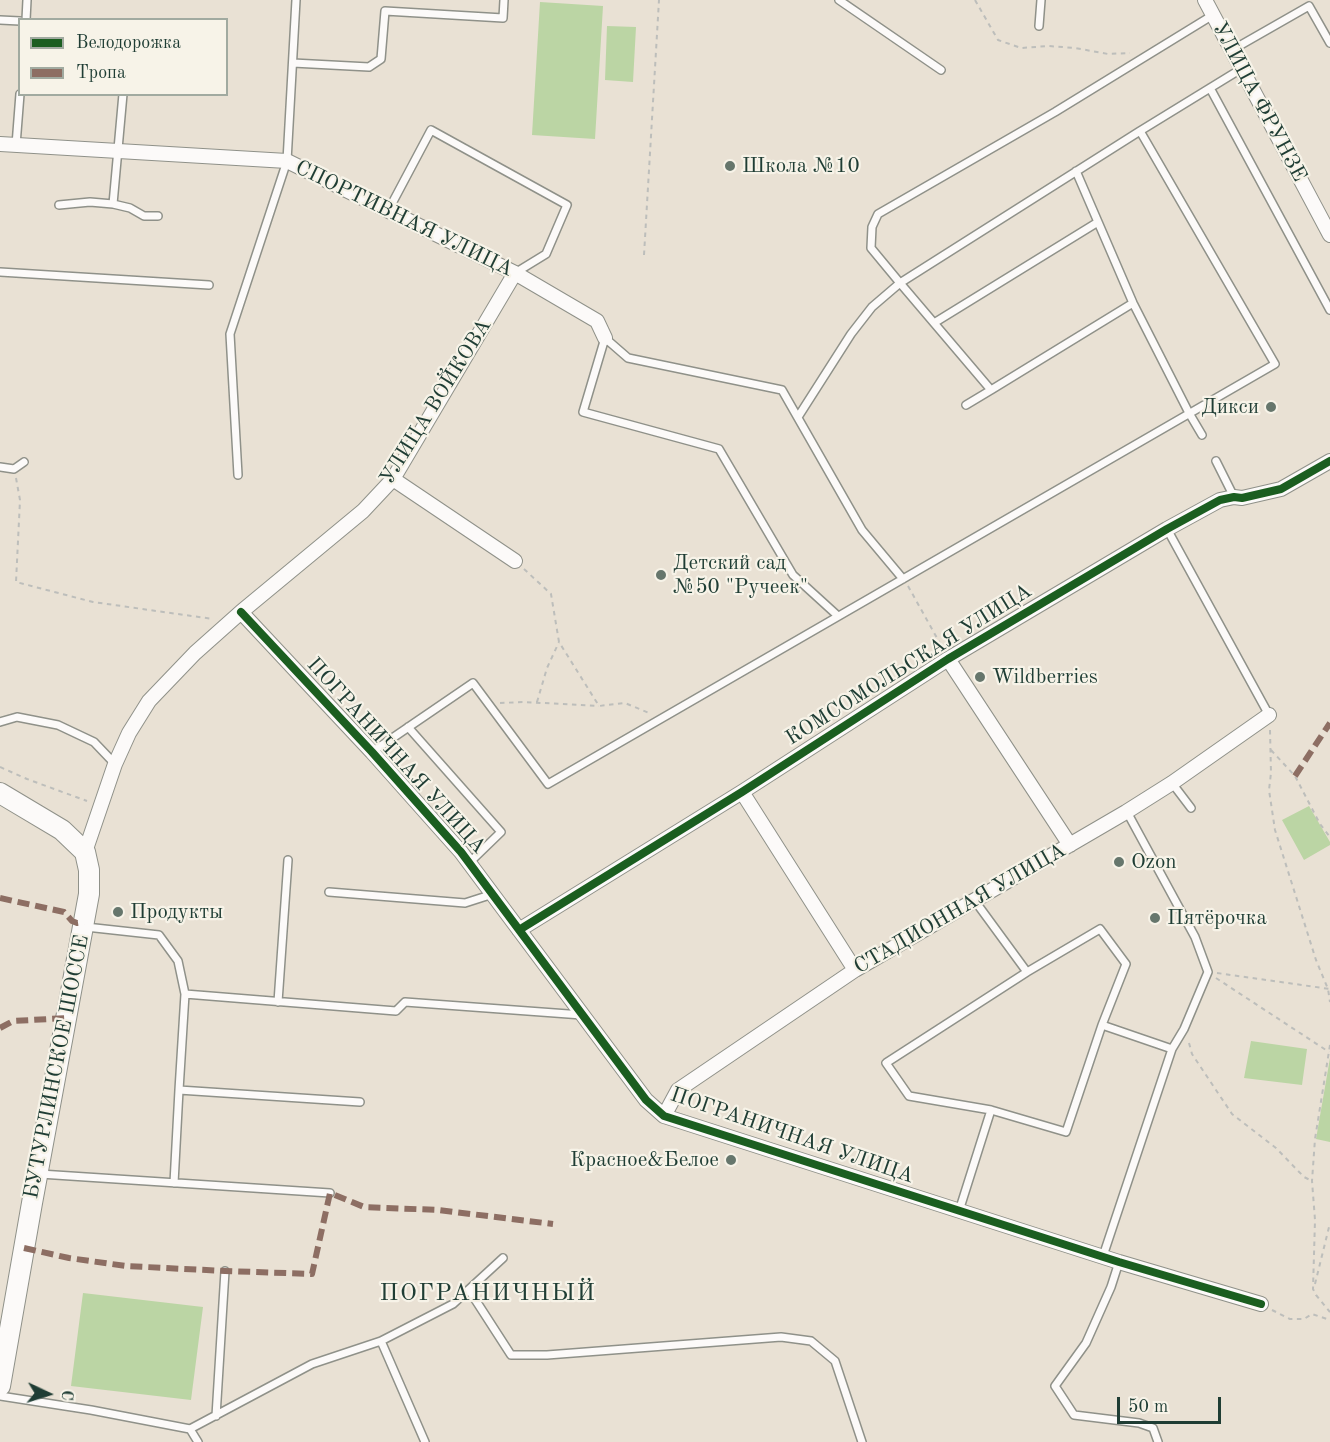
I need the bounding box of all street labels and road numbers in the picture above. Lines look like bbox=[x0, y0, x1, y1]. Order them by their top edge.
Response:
street label: УЛИЦА ФРУНЗЕ bbox=[1206, 18, 1312, 186]
street label: СПОРТИВНАЯ УЛИЦА bbox=[291, 155, 517, 283]
street label: УЛИЦА ВОЙКОВА bbox=[375, 314, 497, 490]
street label: КОМСОМОЛЬСКАЯ УЛИЦА bbox=[781, 579, 1037, 751]
street label: ПОГРАНИЧНАЯ УЛИЦА bbox=[301, 653, 491, 859]
street label: СТАДИОННАЯ УЛИЦА bbox=[850, 838, 1070, 980]
street label: БУТУРЛИНСКОЕ ШОССЕ bbox=[19, 933, 95, 1201]
street label: ПОГРАНИЧНАЯ УЛИЦА bbox=[667, 1082, 917, 1190]

